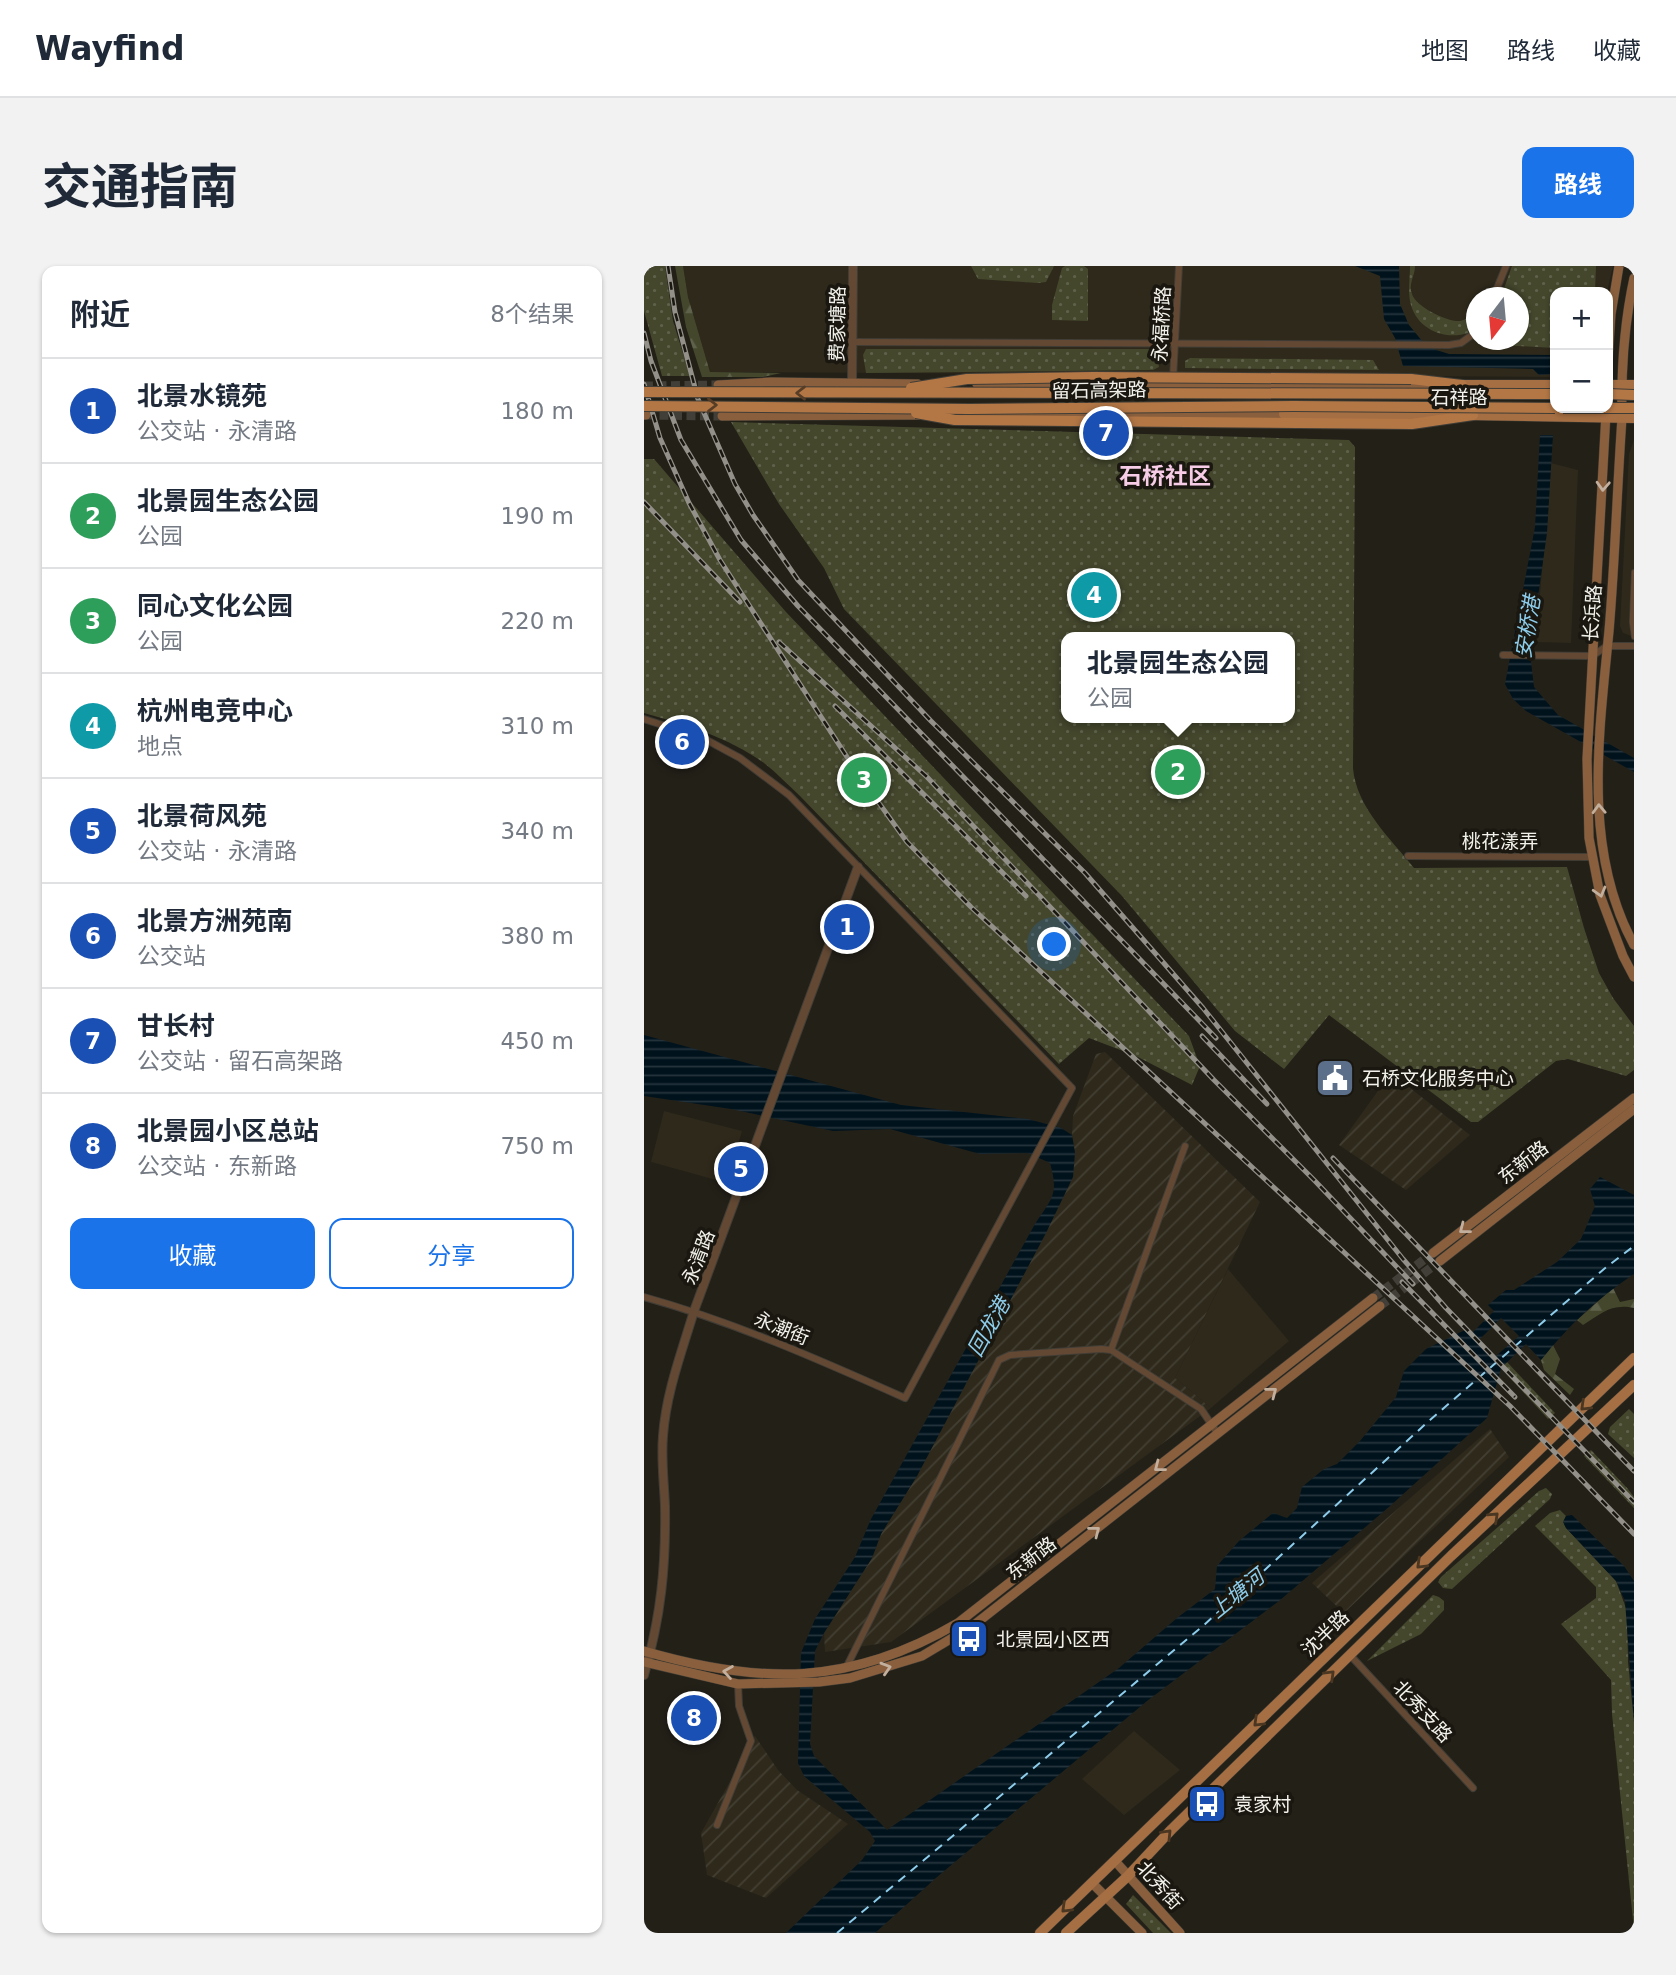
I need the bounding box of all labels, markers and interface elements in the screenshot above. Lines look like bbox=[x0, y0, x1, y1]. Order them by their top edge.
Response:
text: Wayfind bbox=[35, 29, 185, 68]
text: 地图 bbox=[1421, 37, 1469, 65]
text: 路线 bbox=[1507, 37, 1555, 65]
text: 收藏 bbox=[1593, 37, 1641, 65]
button: 路线 bbox=[1522, 147, 1634, 218]
text: 交通指南 bbox=[42, 159, 238, 216]
street label: 永福桥路 bbox=[1148, 285, 1174, 363]
street label: 费家塘路 bbox=[825, 286, 849, 362]
north arrow bbox=[1466, 287, 1529, 350]
map controls bbox=[1550, 287, 1613, 413]
button: + bbox=[1550, 287, 1613, 350]
text: 附近 bbox=[70, 297, 130, 332]
text: 8个结果 bbox=[490, 301, 574, 327]
button: − bbox=[1550, 350, 1613, 413]
street label: 留石高架路 bbox=[1051, 378, 1147, 402]
text: 北景水镜苑 bbox=[137, 381, 267, 411]
one-way arrow bbox=[795, 385, 806, 401]
street label: 石祥路 bbox=[1430, 386, 1488, 408]
one-way arrow bbox=[707, 397, 718, 413]
text: 1 bbox=[85, 398, 101, 424]
text: 180 m bbox=[500, 398, 574, 424]
pin: 7 bbox=[1083, 407, 1129, 459]
text: 公交站 · 永清路 bbox=[137, 418, 297, 444]
district label: 石桥社区 bbox=[1119, 463, 1211, 489]
one-way arrow bbox=[1595, 481, 1610, 492]
text: 北景园生态公园 bbox=[137, 486, 319, 516]
text: 2 bbox=[85, 503, 101, 529]
text: 190 m bbox=[500, 503, 574, 529]
text: 公园 bbox=[137, 523, 183, 549]
pin: 4 bbox=[1071, 569, 1117, 621]
street label: 长浜路 bbox=[1579, 584, 1605, 642]
text: 同心文化公园 bbox=[137, 591, 293, 621]
water label: 安桥港 bbox=[1511, 591, 1545, 660]
text: 3 bbox=[85, 608, 101, 634]
text: 220 m bbox=[500, 608, 574, 634]
text: 公园 bbox=[137, 628, 183, 654]
popup bbox=[1061, 632, 1295, 723]
text: 北景园生态公园 bbox=[1087, 648, 1269, 678]
text: 公园 bbox=[1087, 685, 1133, 711]
text: 杭州电竞中心 bbox=[137, 696, 293, 726]
text: 4 bbox=[85, 713, 101, 739]
text: 310 m bbox=[500, 713, 574, 739]
pin: 6 bbox=[659, 716, 705, 768]
text: 地点 bbox=[137, 733, 183, 759]
pin: 2 bbox=[1155, 746, 1201, 798]
pin: 3 bbox=[841, 754, 887, 806]
text: 北景荷风苑 bbox=[137, 801, 267, 831]
one-way arrow bbox=[1592, 804, 1607, 815]
text: 5 bbox=[85, 818, 101, 844]
text: 340 m bbox=[500, 818, 574, 844]
street label: 桃花漾弄 bbox=[1462, 830, 1538, 852]
text: 公交站 · 永清路 bbox=[137, 838, 297, 864]
one-way arrow bbox=[1592, 886, 1606, 898]
pin: 1 bbox=[824, 901, 870, 953]
text: 北景方洲苑南 bbox=[137, 906, 293, 936]
text: 6 bbox=[85, 923, 101, 949]
text: 380 m bbox=[500, 923, 574, 949]
your location bbox=[1037, 927, 1071, 961]
text: 公交站 bbox=[137, 943, 206, 969]
text: 甘长村 bbox=[137, 1011, 215, 1041]
text: 7 bbox=[85, 1028, 101, 1054]
text: 450 m bbox=[500, 1028, 574, 1054]
text: 公交站 · 留石高架路 bbox=[137, 1048, 343, 1074]
public building icon: 石桥文化服务中心 bbox=[1314, 1057, 1356, 1099]
place label: 石桥文化服务中心 bbox=[1362, 1067, 1514, 1089]
text: 北景园小区总站 bbox=[137, 1116, 319, 1146]
text: 8 bbox=[85, 1133, 101, 1159]
text: 750 m bbox=[500, 1133, 574, 1159]
street label: 东新路 bbox=[1494, 1136, 1552, 1188]
pin: 5 bbox=[718, 1143, 764, 1195]
text: 公交站 · 东新路 bbox=[137, 1153, 297, 1179]
button: 收藏 bbox=[70, 1218, 315, 1289]
button: 分享 bbox=[329, 1218, 574, 1289]
one-way arrow bbox=[1459, 1221, 1471, 1234]
street label: 永清路 bbox=[678, 1226, 718, 1288]
water label: 回龙港 bbox=[963, 1291, 1016, 1360]
street label: 永潮街 bbox=[751, 1307, 813, 1349]
one-way arrow bbox=[1264, 1387, 1276, 1400]
one-way arrow bbox=[1580, 1397, 1593, 1410]
one-way arrow bbox=[1154, 1458, 1166, 1471]
one-way arrow bbox=[1486, 1513, 1499, 1525]
one-way arrow bbox=[1087, 1526, 1099, 1539]
street label: 东新路 bbox=[1002, 1532, 1060, 1584]
one-way arrow bbox=[1417, 1556, 1430, 1569]
water label: 上塘河 bbox=[1205, 1562, 1272, 1623]
street label: 沈半路 bbox=[1297, 1605, 1353, 1661]
bus stop icon: 北景园小区西 bbox=[948, 1618, 990, 1660]
place label: 北景园小区西 bbox=[996, 1628, 1110, 1650]
one-way arrow bbox=[879, 1661, 891, 1676]
one-way arrow bbox=[722, 1664, 733, 1679]
one-way arrow bbox=[1321, 1670, 1334, 1683]
street label: 北秀支路 bbox=[1389, 1676, 1457, 1746]
pin: 8 bbox=[671, 1692, 717, 1744]
one-way arrow bbox=[1253, 1714, 1266, 1727]
bus stop icon: 袁家村 bbox=[1186, 1783, 1228, 1825]
place label: 袁家村 bbox=[1234, 1793, 1291, 1815]
one-way arrow bbox=[1159, 1829, 1172, 1842]
street label: 北秀街 bbox=[1133, 1856, 1187, 1914]
one-way arrow bbox=[1061, 1899, 1074, 1912]

